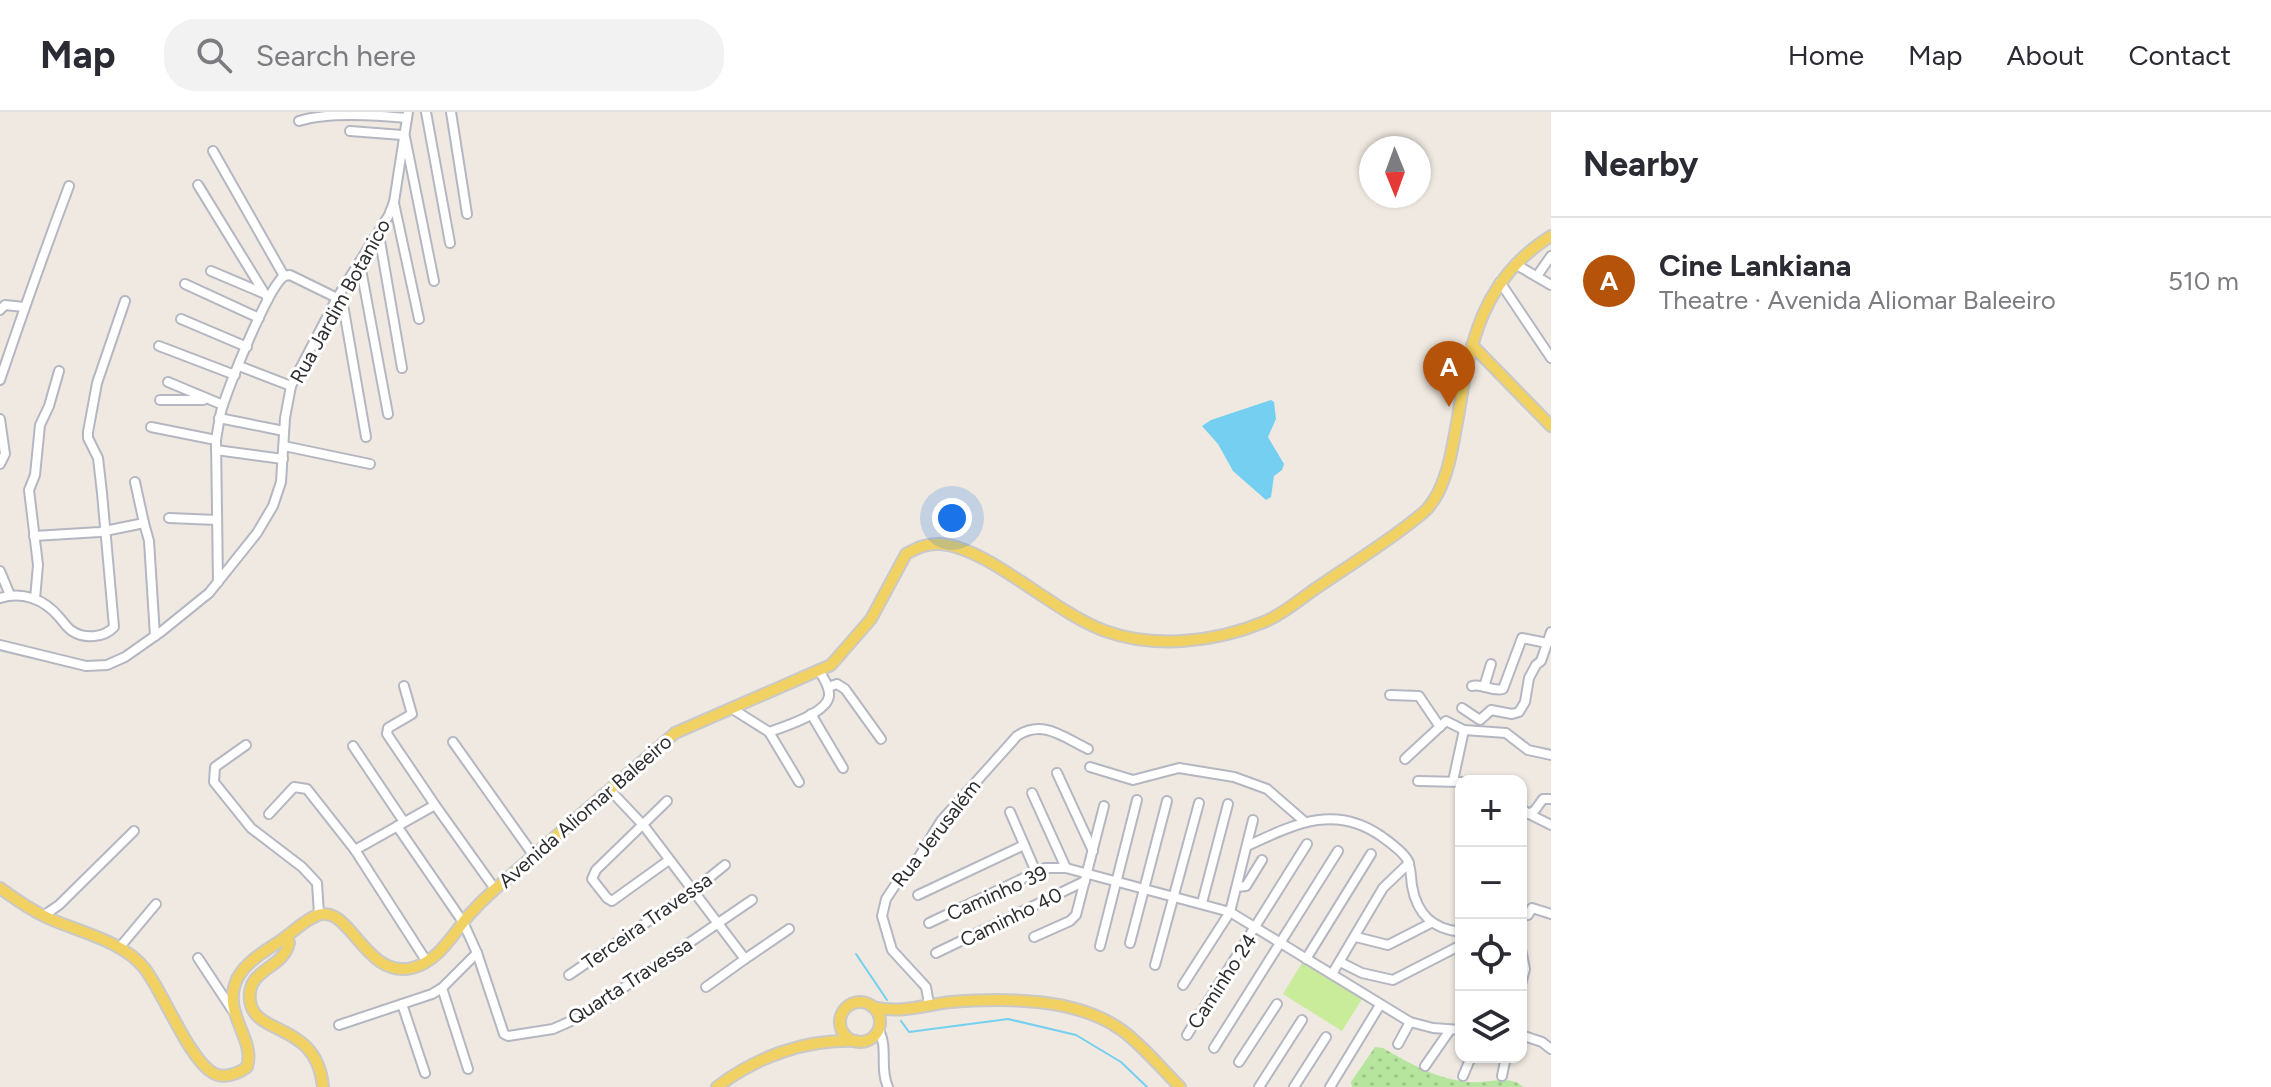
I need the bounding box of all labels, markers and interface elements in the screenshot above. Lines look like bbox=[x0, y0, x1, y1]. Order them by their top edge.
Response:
search box bbox=[164, 19, 724, 91]
text: Map bbox=[40, 32, 116, 78]
icon: search bbox=[192, 33, 236, 77]
text: Search here bbox=[256, 37, 416, 74]
text: Home bbox=[1788, 38, 1864, 72]
text: Map bbox=[1908, 38, 1963, 72]
text: About bbox=[2007, 38, 2084, 72]
text: Contact bbox=[2128, 38, 2231, 72]
north arrow bbox=[1359, 136, 1431, 208]
text: Nearby bbox=[1583, 144, 1698, 185]
street label: Rua Jardim Botanico bbox=[285, 215, 395, 387]
text: Cine Lankiana bbox=[1659, 247, 1852, 284]
text: A bbox=[1600, 265, 1618, 297]
text: 510 m bbox=[2168, 265, 2239, 297]
text: Theatre · Avenida Aliomar Baleeiro bbox=[1659, 284, 2056, 316]
pin: A bbox=[1423, 341, 1475, 407]
your location bbox=[932, 498, 972, 538]
street label: Avenida Aliomar Baleeiro bbox=[493, 729, 677, 893]
street label: Rua Jerusalém bbox=[887, 774, 985, 892]
map controls bbox=[1455, 775, 1527, 1063]
button: + bbox=[1455, 775, 1527, 847]
button: − bbox=[1455, 847, 1527, 919]
street label: Caminho 39 bbox=[943, 860, 1051, 926]
street label: Terceira Travessa bbox=[578, 867, 716, 975]
street label: Caminho 40 bbox=[956, 882, 1066, 952]
button: locate bbox=[1455, 919, 1527, 991]
street label: Caminho 24 bbox=[1182, 929, 1262, 1033]
street label: Quarta Travessa bbox=[563, 932, 697, 1030]
button: layers bbox=[1455, 991, 1527, 1063]

